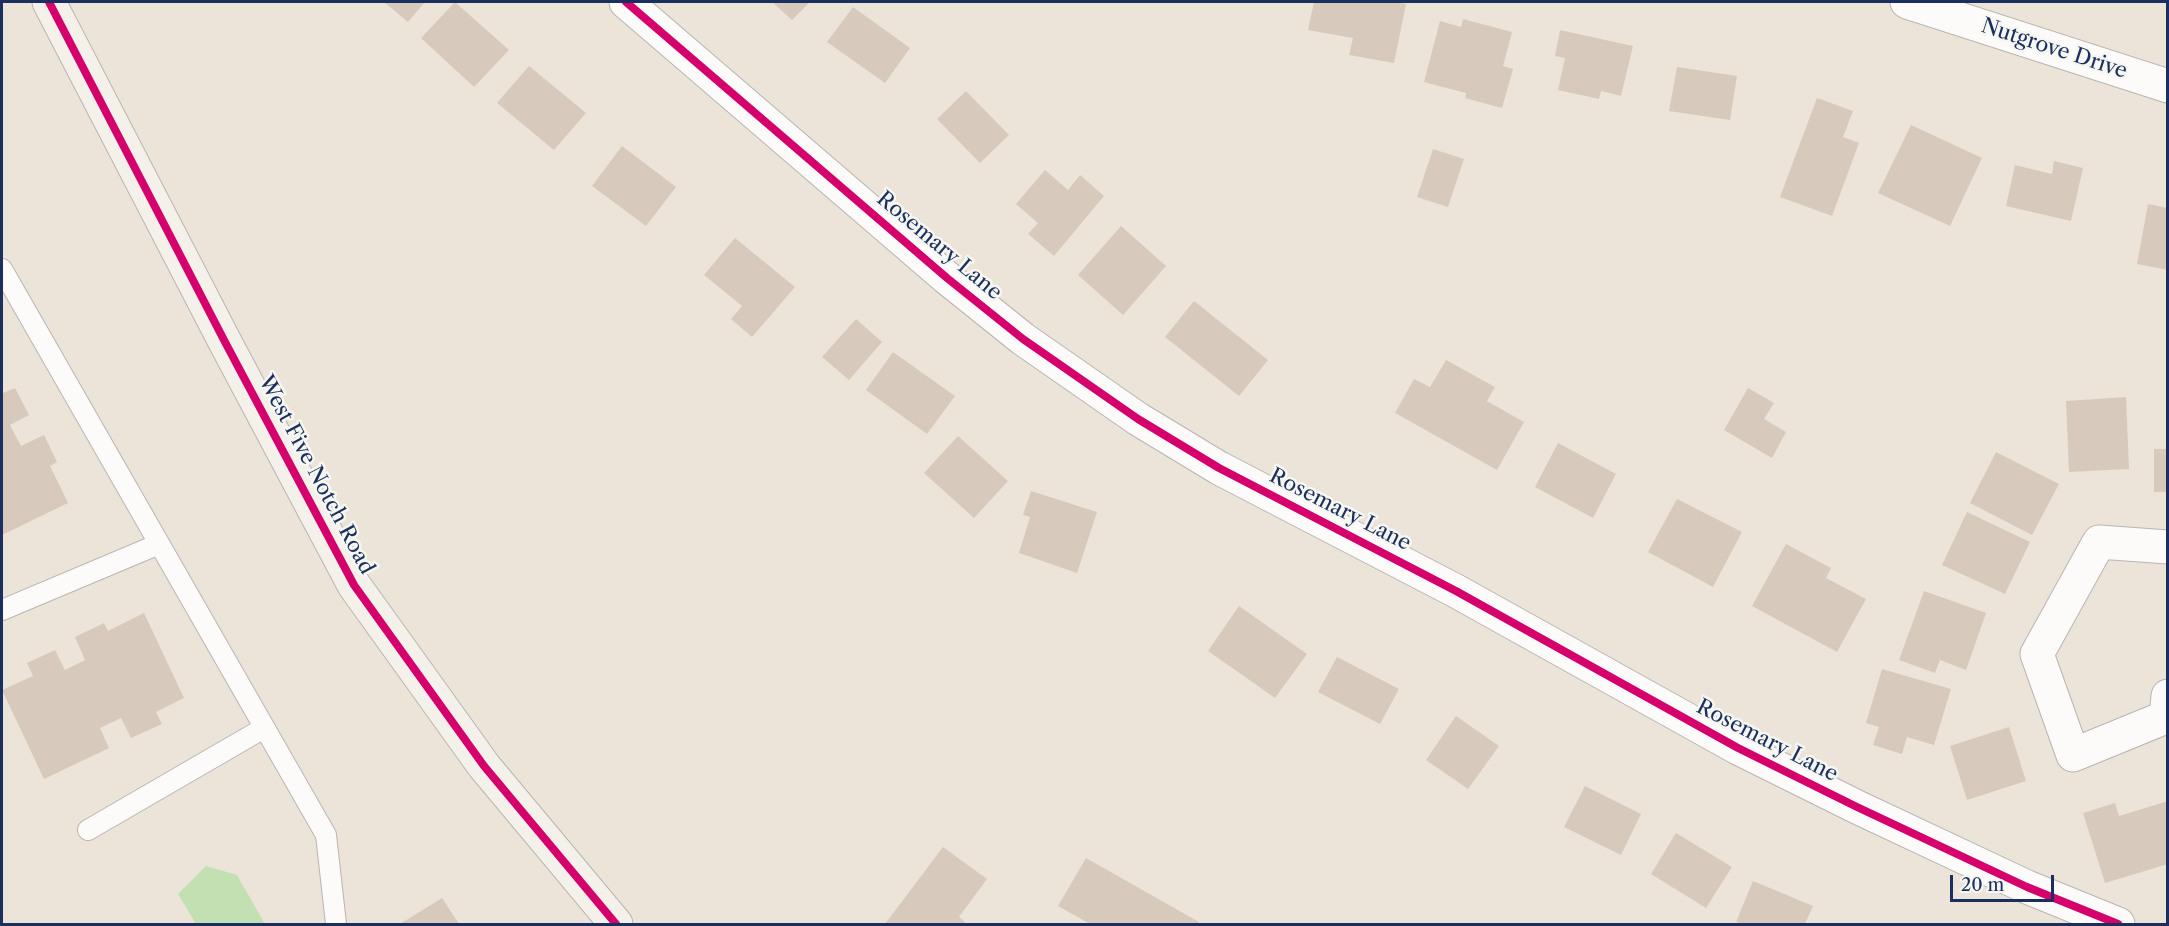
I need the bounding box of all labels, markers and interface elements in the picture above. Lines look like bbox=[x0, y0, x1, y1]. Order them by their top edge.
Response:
street label: Nutgrove Drive bbox=[1978, 14, 2130, 84]
street label: Rosemary Lane bbox=[871, 186, 1007, 306]
street label: West Five Notch Road bbox=[253, 371, 379, 579]
street label: Rosemary Lane bbox=[1265, 463, 1415, 557]
street label: Rosemary Lane bbox=[1692, 694, 1842, 788]
scale bar bbox=[1953, 863, 2056, 901]
text: 20 m bbox=[1961, 874, 2004, 896]

